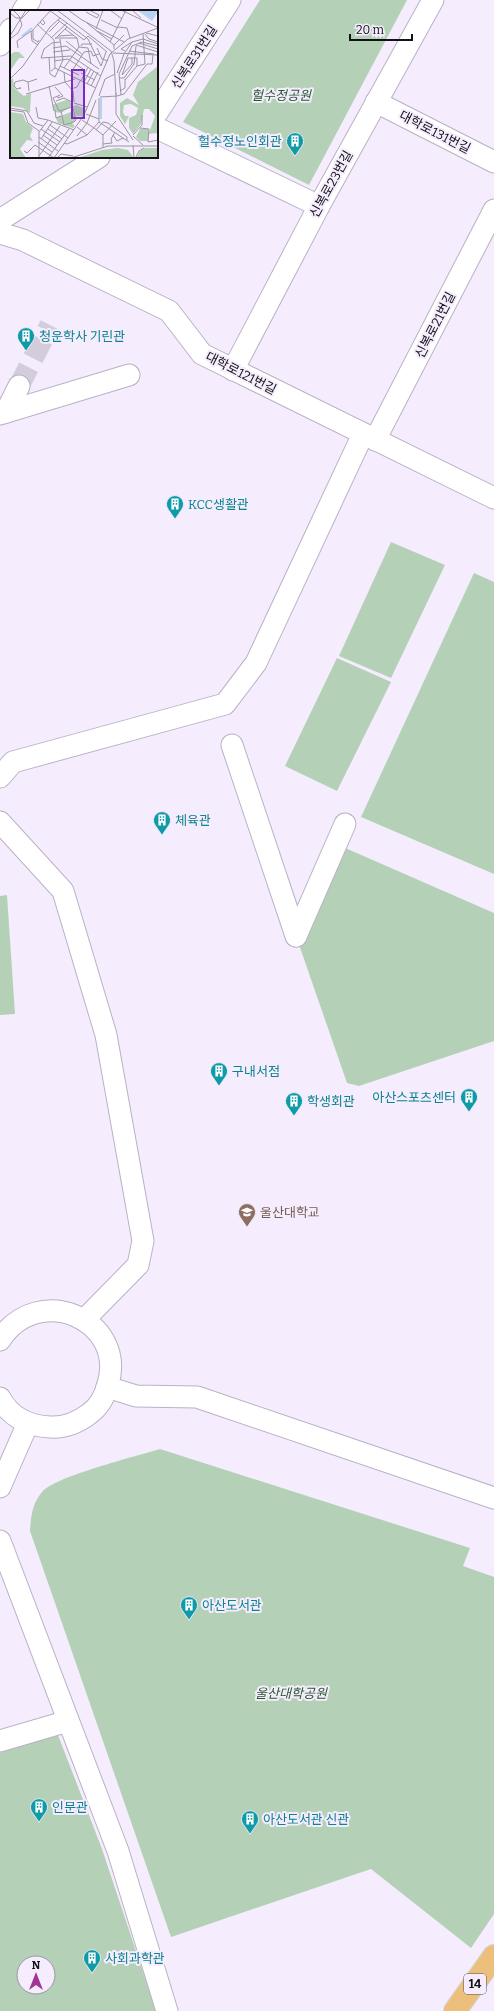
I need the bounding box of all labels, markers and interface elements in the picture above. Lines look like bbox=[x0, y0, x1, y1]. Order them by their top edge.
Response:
inset map bbox=[10, 10, 158, 158]
scale bar bbox=[350, 16, 412, 42]
street label: 신복로31번길 bbox=[168, 23, 220, 91]
text: 20 m bbox=[356, 23, 385, 37]
park label: 헐수정공원 bbox=[251, 88, 312, 103]
street label: 대학로131번길 bbox=[397, 108, 473, 156]
building icon: 헐수정노인회관 bbox=[285, 131, 305, 156]
place label: 헐수정노인회관 bbox=[198, 134, 282, 149]
street label: 신복로23번길 bbox=[306, 148, 356, 220]
street label: 신복로21번길 bbox=[412, 289, 458, 361]
building icon: 청운학사 기린관 bbox=[16, 326, 36, 351]
place label: 청운학사 기린관 bbox=[39, 329, 125, 344]
street label: 대학로121번길 bbox=[203, 349, 279, 397]
building icon: KCC생활관 bbox=[165, 494, 185, 519]
place label: KCC생활관 bbox=[188, 497, 249, 512]
building icon: 체육관 bbox=[152, 810, 172, 835]
place label: 체육관 bbox=[175, 813, 211, 828]
building icon: 구내서점 bbox=[209, 1061, 229, 1086]
place label: 구내서점 bbox=[232, 1064, 280, 1079]
building icon: 아산스포츠센터 bbox=[459, 1087, 479, 1112]
place label: 아산스포츠센터 bbox=[372, 1090, 456, 1105]
building icon: 학생회관 bbox=[284, 1091, 304, 1116]
place label: 학생회관 bbox=[307, 1094, 355, 1109]
school or university icon: 울산대학교 bbox=[237, 1202, 257, 1227]
place label: 울산대학교 bbox=[260, 1205, 320, 1220]
building icon: 아산도서관 bbox=[179, 1595, 199, 1620]
place label: 아산도서관 bbox=[202, 1598, 262, 1613]
park label: 울산대학공원 bbox=[255, 1686, 328, 1701]
building icon: 인문관 bbox=[29, 1797, 49, 1822]
place label: 인문관 bbox=[52, 1800, 88, 1815]
building icon: 아산도서관 신관 bbox=[240, 1809, 260, 1834]
place label: 아산도서관 신관 bbox=[263, 1812, 349, 1827]
building icon: 사회과학관 bbox=[82, 1948, 102, 1973]
place label: 사회과학관 bbox=[105, 1951, 165, 1966]
north arrow bbox=[16, 1955, 56, 1995]
text: N bbox=[32, 1959, 41, 1972]
road number: 14 bbox=[464, 1974, 486, 1994]

